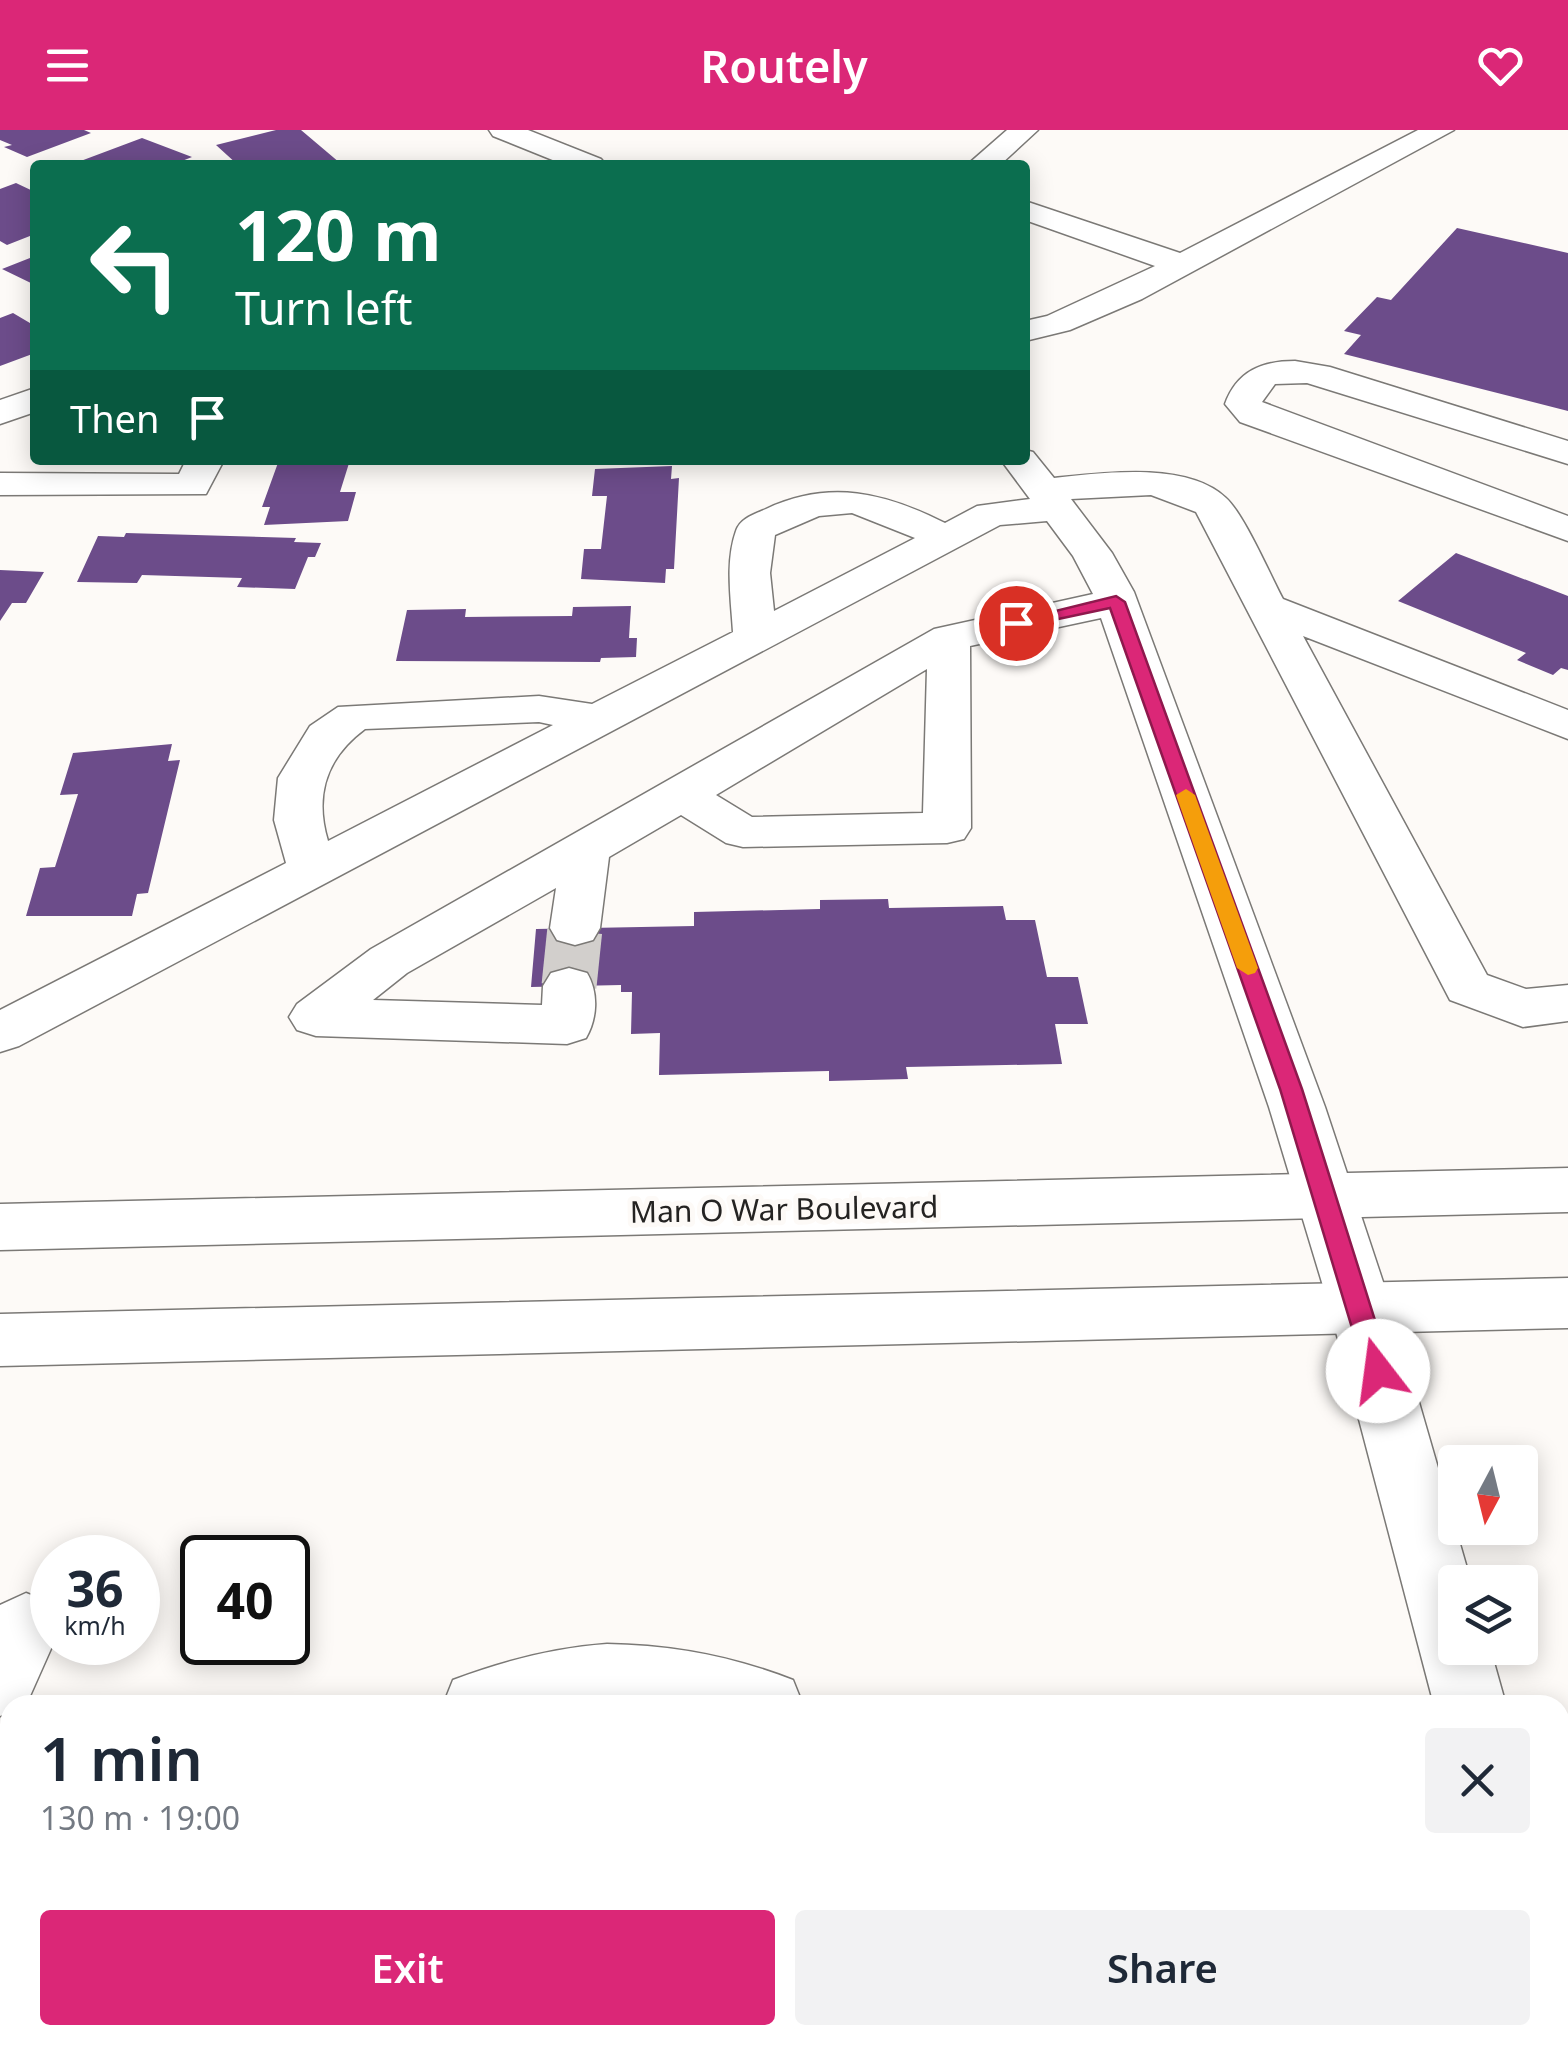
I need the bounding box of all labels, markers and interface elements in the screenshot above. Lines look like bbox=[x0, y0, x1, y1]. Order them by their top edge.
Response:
text: Routely bbox=[700, 35, 868, 96]
icon: menu bbox=[40, 38, 95, 93]
icon: heart bbox=[1473, 38, 1528, 93]
text: 120 m bbox=[235, 186, 442, 282]
icon: left bbox=[70, 200, 200, 330]
text: Turn left bbox=[235, 277, 412, 338]
icon: arrive bbox=[180, 390, 235, 445]
text: Then bbox=[70, 392, 160, 444]
pin bbox=[974, 581, 1059, 666]
icon: arrive bbox=[989, 596, 1044, 651]
street label: Man O War Boulevard bbox=[629, 1185, 939, 1232]
position arrow bbox=[1326, 1319, 1430, 1423]
north arrow bbox=[1438, 1445, 1538, 1545]
map controls bbox=[1438, 1445, 1538, 1665]
speed limit sign: 40 bbox=[180, 1535, 310, 1665]
text: 36 bbox=[66, 1554, 124, 1622]
button: layers bbox=[1438, 1565, 1538, 1665]
text: km/h bbox=[64, 1608, 126, 1642]
text: 1 min bbox=[40, 1717, 203, 1799]
button: close bbox=[1425, 1728, 1530, 1833]
text: 130 m · 19:00 bbox=[40, 1796, 240, 1839]
button: Exit bbox=[40, 1910, 775, 2025]
button: Share bbox=[795, 1910, 1530, 2025]

